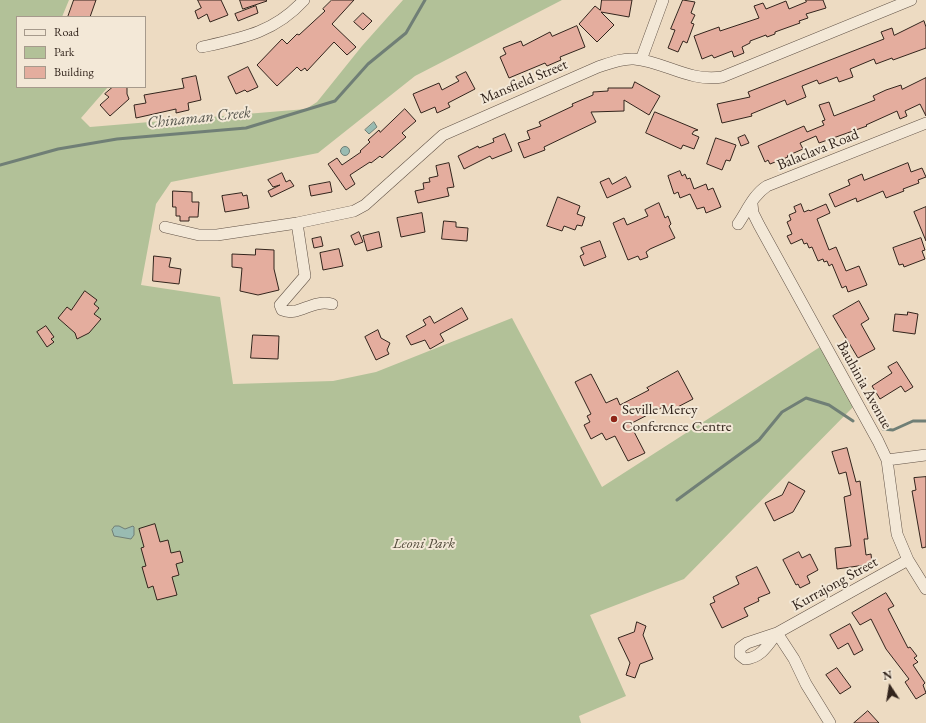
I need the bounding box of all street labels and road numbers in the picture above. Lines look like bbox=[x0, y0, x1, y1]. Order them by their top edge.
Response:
street label: Mansfield Street bbox=[478, 56, 570, 108]
street label: Balaclava Road bbox=[775, 125, 861, 175]
street label: Bauhinia Avenue bbox=[832, 338, 896, 432]
street label: Kurrajong Street bbox=[789, 553, 881, 615]

